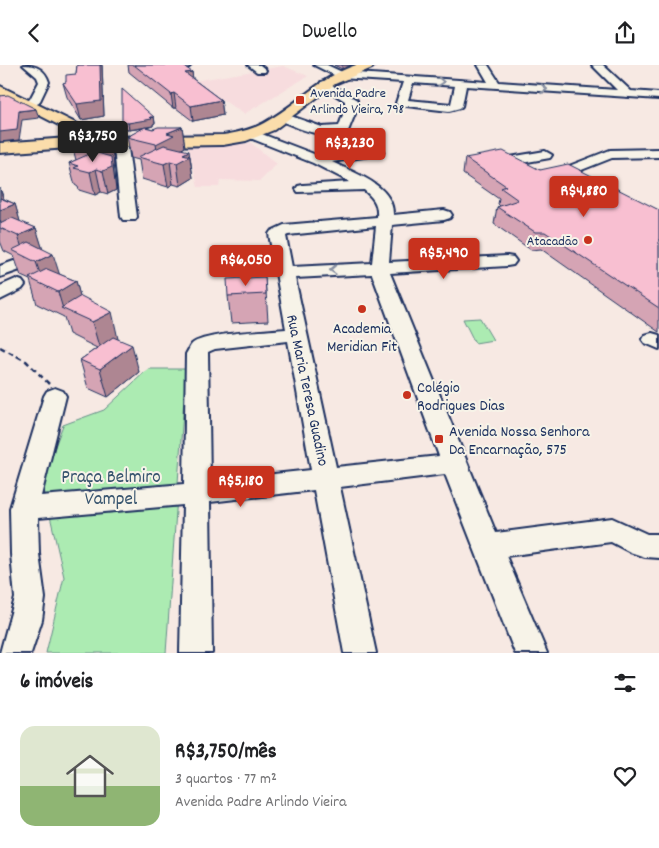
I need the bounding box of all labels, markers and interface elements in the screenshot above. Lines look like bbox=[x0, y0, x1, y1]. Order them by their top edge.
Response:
text: Dwello bbox=[302, 17, 357, 48]
icon: back bbox=[20, 19, 48, 47]
icon: share bbox=[611, 19, 639, 47]
one-way arrow bbox=[438, 76, 446, 87]
one-way arrow bbox=[540, 83, 548, 94]
place label: Avenida Padre Arlindo Vieira, 798 bbox=[310, 84, 405, 120]
marker: Avenida Padre Arlindo Vieira, 798 bbox=[294, 94, 306, 106]
pin: R$3,750 bbox=[47, 121, 139, 163]
text: R$3,750 bbox=[69, 125, 117, 148]
pin: R$3,230 bbox=[304, 127, 396, 170]
text: R$3,230 bbox=[326, 132, 374, 155]
pin: R$4,880 bbox=[538, 175, 630, 218]
text: R$4,880 bbox=[560, 180, 608, 203]
place label: Atacadão bbox=[527, 232, 578, 252]
marker: Atacadão bbox=[582, 234, 594, 246]
pin: R$5,490 bbox=[398, 237, 490, 280]
text: R$5,490 bbox=[419, 242, 469, 265]
pin: R$6,050 bbox=[200, 245, 292, 287]
text: R$6,050 bbox=[220, 249, 272, 272]
one-way arrow bbox=[328, 264, 336, 275]
marker: Academia Meridian Fit bbox=[356, 303, 368, 315]
street label: Rua Maria Teresa Guadino bbox=[279, 313, 334, 468]
place label: Academia Meridian Fit bbox=[327, 318, 397, 359]
place label: Colégio Rodrigues Dias bbox=[417, 377, 505, 418]
marker: Colégio Rodrigues Dias bbox=[401, 389, 413, 401]
place label: Avenida Nossa Senhora Da Encarnação, 575 bbox=[449, 421, 590, 462]
marker: Avenida Nossa Senhora Da Encarnação, 575 bbox=[433, 433, 445, 445]
park label: Praça Belmiro Vampel bbox=[61, 465, 161, 514]
pin: R$5,180 bbox=[195, 465, 287, 508]
text: R$5,180 bbox=[219, 470, 264, 493]
text: 6 imóveis bbox=[20, 668, 93, 698]
icon: filters bbox=[611, 669, 639, 697]
text: R$3,750/mês bbox=[175, 738, 277, 768]
icon: home bbox=[60, 746, 120, 806]
icon: heart bbox=[611, 762, 639, 790]
text: 3 quartos · 77 m² bbox=[175, 768, 277, 791]
text: Avenida Padre Arlindo Vieira bbox=[175, 791, 346, 814]

